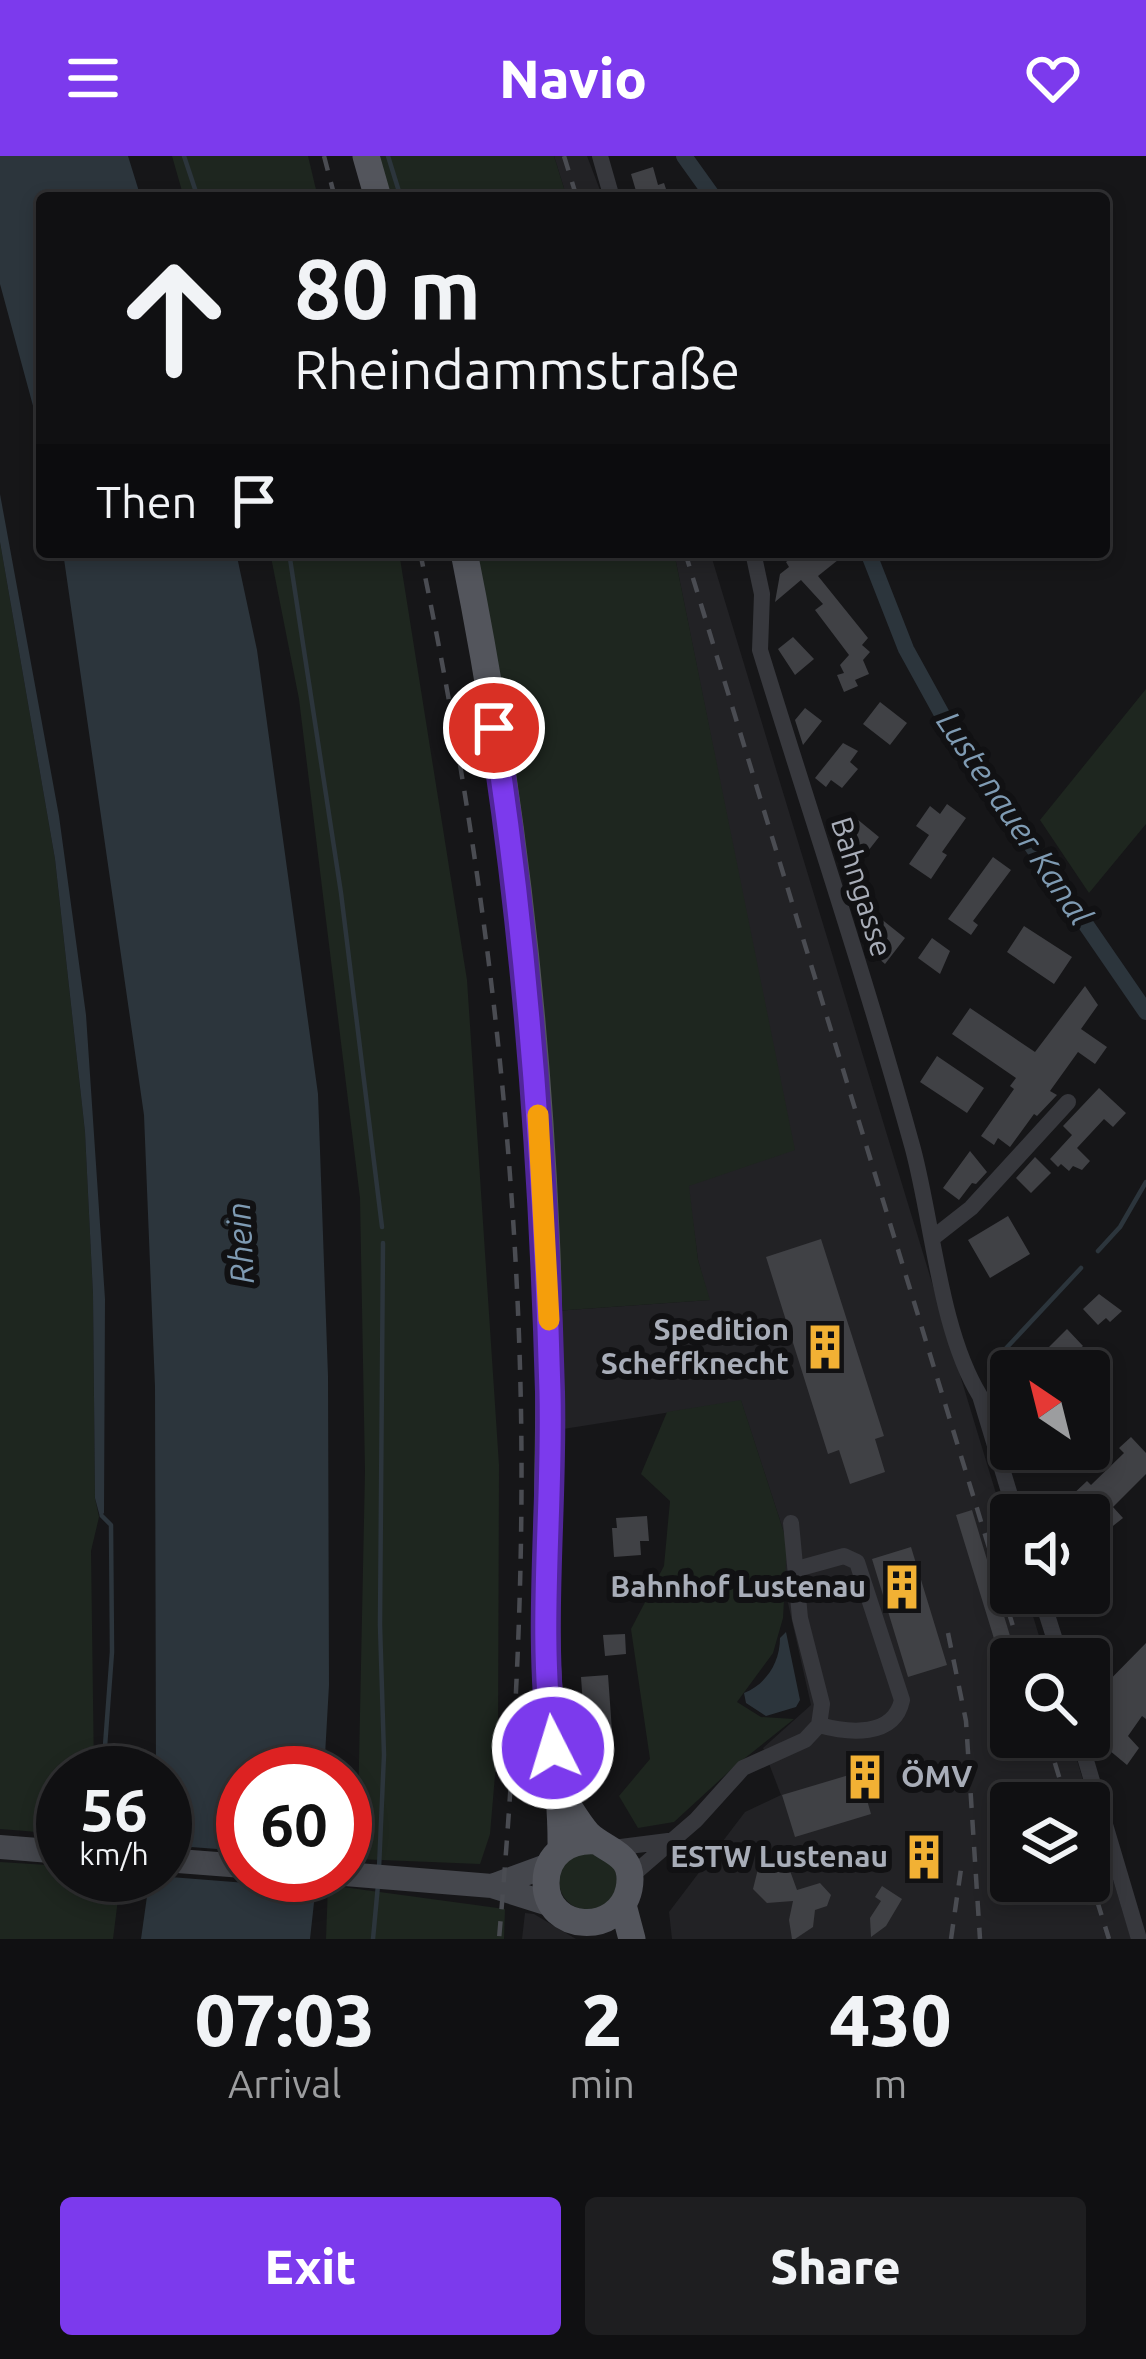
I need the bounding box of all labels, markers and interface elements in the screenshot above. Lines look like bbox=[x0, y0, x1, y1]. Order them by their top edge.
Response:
icon: menu bbox=[60, 45, 126, 111]
icon: heart bbox=[1020, 45, 1086, 111]
text: Navio bbox=[499, 48, 647, 108]
icon: ahead bbox=[96, 240, 252, 396]
text: 80 m bbox=[294, 241, 481, 335]
text: Rheindammstraße bbox=[294, 339, 740, 399]
icon: arrive bbox=[221, 468, 287, 534]
text: Then bbox=[96, 476, 197, 527]
pin bbox=[443, 677, 545, 779]
icon: arrive bbox=[461, 695, 527, 761]
water label: Lustenauer Kanal bbox=[930, 704, 1101, 932]
street label: Bahngasse bbox=[825, 813, 899, 961]
water label: Rhein bbox=[219, 1201, 260, 1285]
place label: Spedition Scheffknecht bbox=[601, 1312, 789, 1380]
building icon: Spedition Scheffknecht bbox=[800, 1322, 850, 1372]
north arrow bbox=[990, 1350, 1110, 1470]
map controls bbox=[990, 1350, 1110, 1902]
button: sound bbox=[990, 1494, 1110, 1614]
building icon: Bahnhof Lustenau bbox=[877, 1562, 927, 1612]
place label: Bahnhof Lustenau bbox=[610, 1569, 866, 1603]
button: search bbox=[990, 1638, 1110, 1758]
position arrow bbox=[490, 1685, 616, 1811]
speed limit sign: 60 bbox=[216, 1746, 372, 1902]
building icon: ÖMV bbox=[840, 1752, 890, 1802]
place label: ÖMV bbox=[901, 1759, 972, 1793]
text: 56 bbox=[80, 1775, 148, 1842]
button: layers bbox=[990, 1782, 1110, 1902]
building icon: ESTW Lustenau bbox=[899, 1832, 949, 1882]
text: km/h bbox=[79, 1837, 149, 1871]
place label: ESTW Lustenau bbox=[670, 1839, 888, 1873]
text: 07:03 bbox=[195, 1979, 375, 2060]
text: 2 bbox=[582, 1979, 622, 2060]
text: 430 bbox=[829, 1979, 951, 2060]
text: Arrival bbox=[228, 2062, 342, 2105]
text: min bbox=[569, 2062, 635, 2105]
text: m bbox=[874, 2062, 907, 2105]
button: Exit bbox=[60, 2197, 561, 2335]
button: Share bbox=[585, 2197, 1086, 2335]

